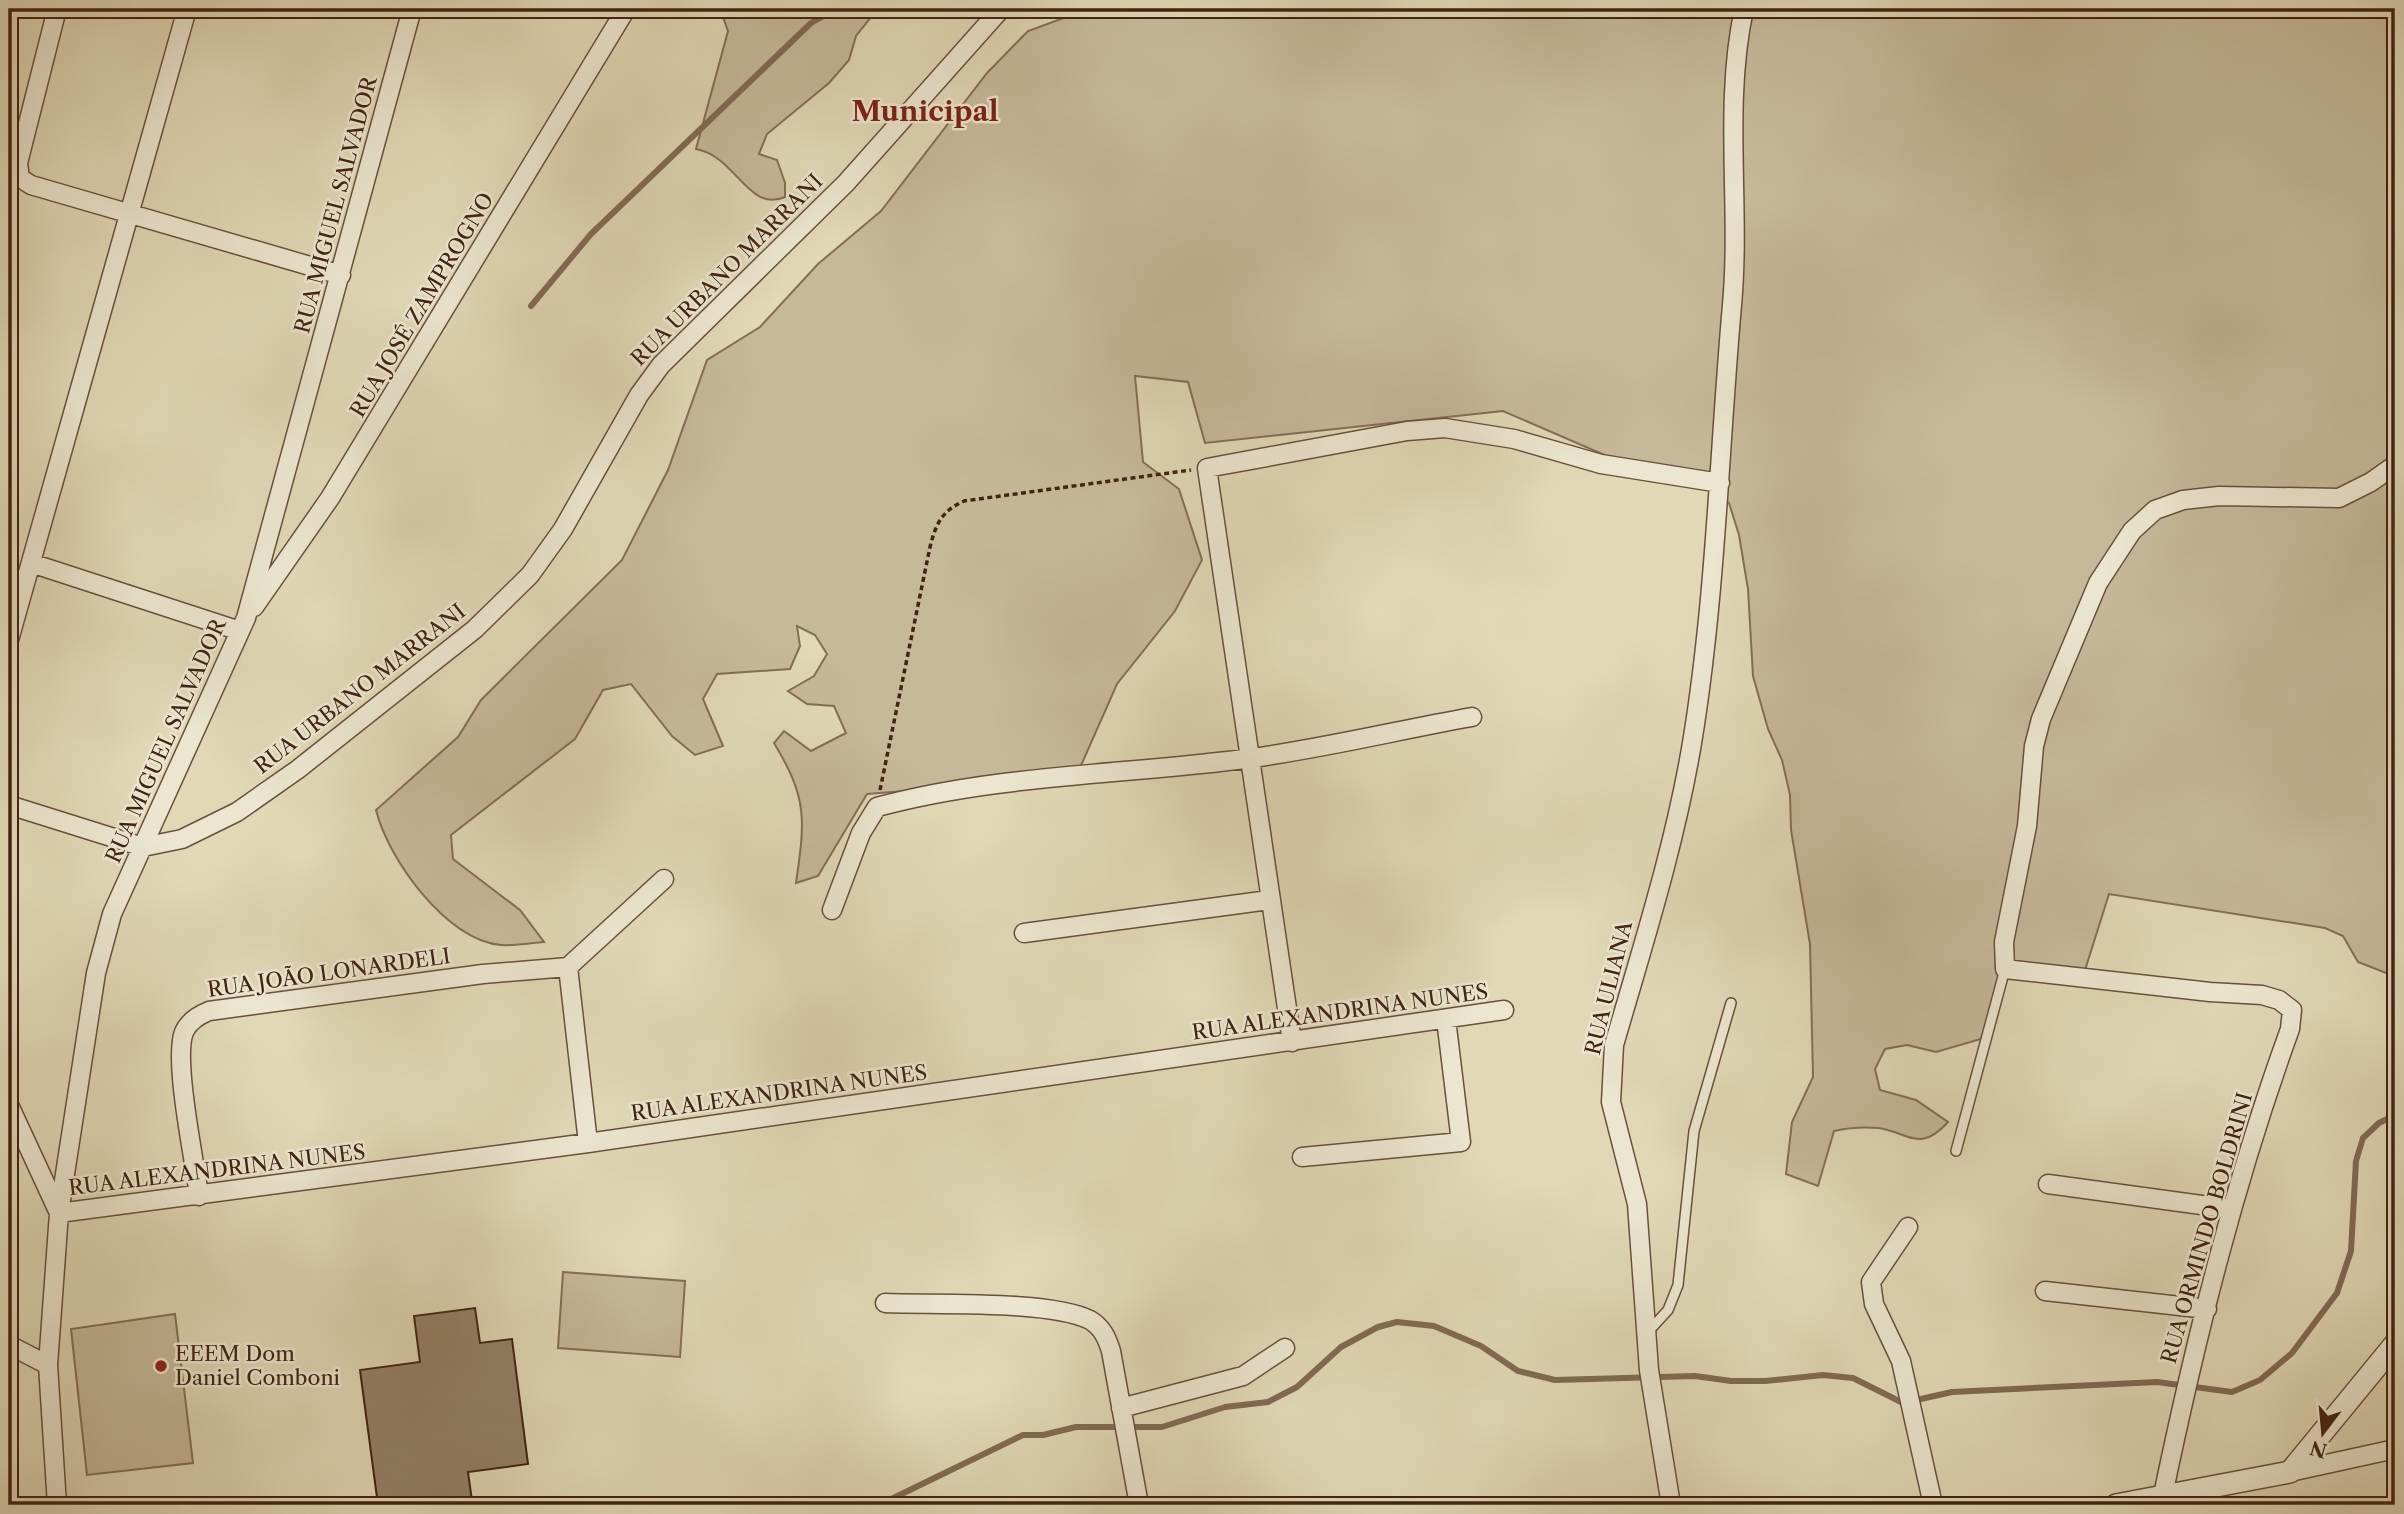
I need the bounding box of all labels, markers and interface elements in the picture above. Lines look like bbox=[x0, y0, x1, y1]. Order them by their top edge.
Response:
street label: RUA MIGUEL SALVADOR bbox=[289, 72, 382, 336]
district label: Municipal bbox=[851, 94, 999, 128]
street label: RUA URBANO MARRANI bbox=[626, 169, 828, 371]
street label: RUA JOSÉ ZAMPROGNO bbox=[345, 188, 499, 421]
street label: RUA URBANO MARRANI bbox=[249, 598, 470, 779]
street label: RUA MIGUEL SALVADOR bbox=[100, 613, 231, 867]
street label: RUA ULIANA bbox=[1580, 918, 1637, 1057]
street label: RUA JOÃO LONARDELI bbox=[206, 943, 452, 1002]
street label: RUA ALEXANDRINA NUNES bbox=[1190, 978, 1490, 1045]
street label: RUA ALEXANDRINA NUNES bbox=[629, 1059, 929, 1126]
street label: RUA ORMINDO BOLDRINI bbox=[2156, 1089, 2257, 1366]
street label: RUA ALEXANDRINA NUNES bbox=[67, 1139, 367, 1200]
place label: EEEM Dom Daniel Comboni bbox=[175, 1341, 340, 1390]
marker: EEEM Dom Daniel Comboni bbox=[153, 1358, 169, 1374]
north arrow bbox=[2288, 1398, 2358, 1468]
text: N bbox=[2307, 1436, 2330, 1462]

